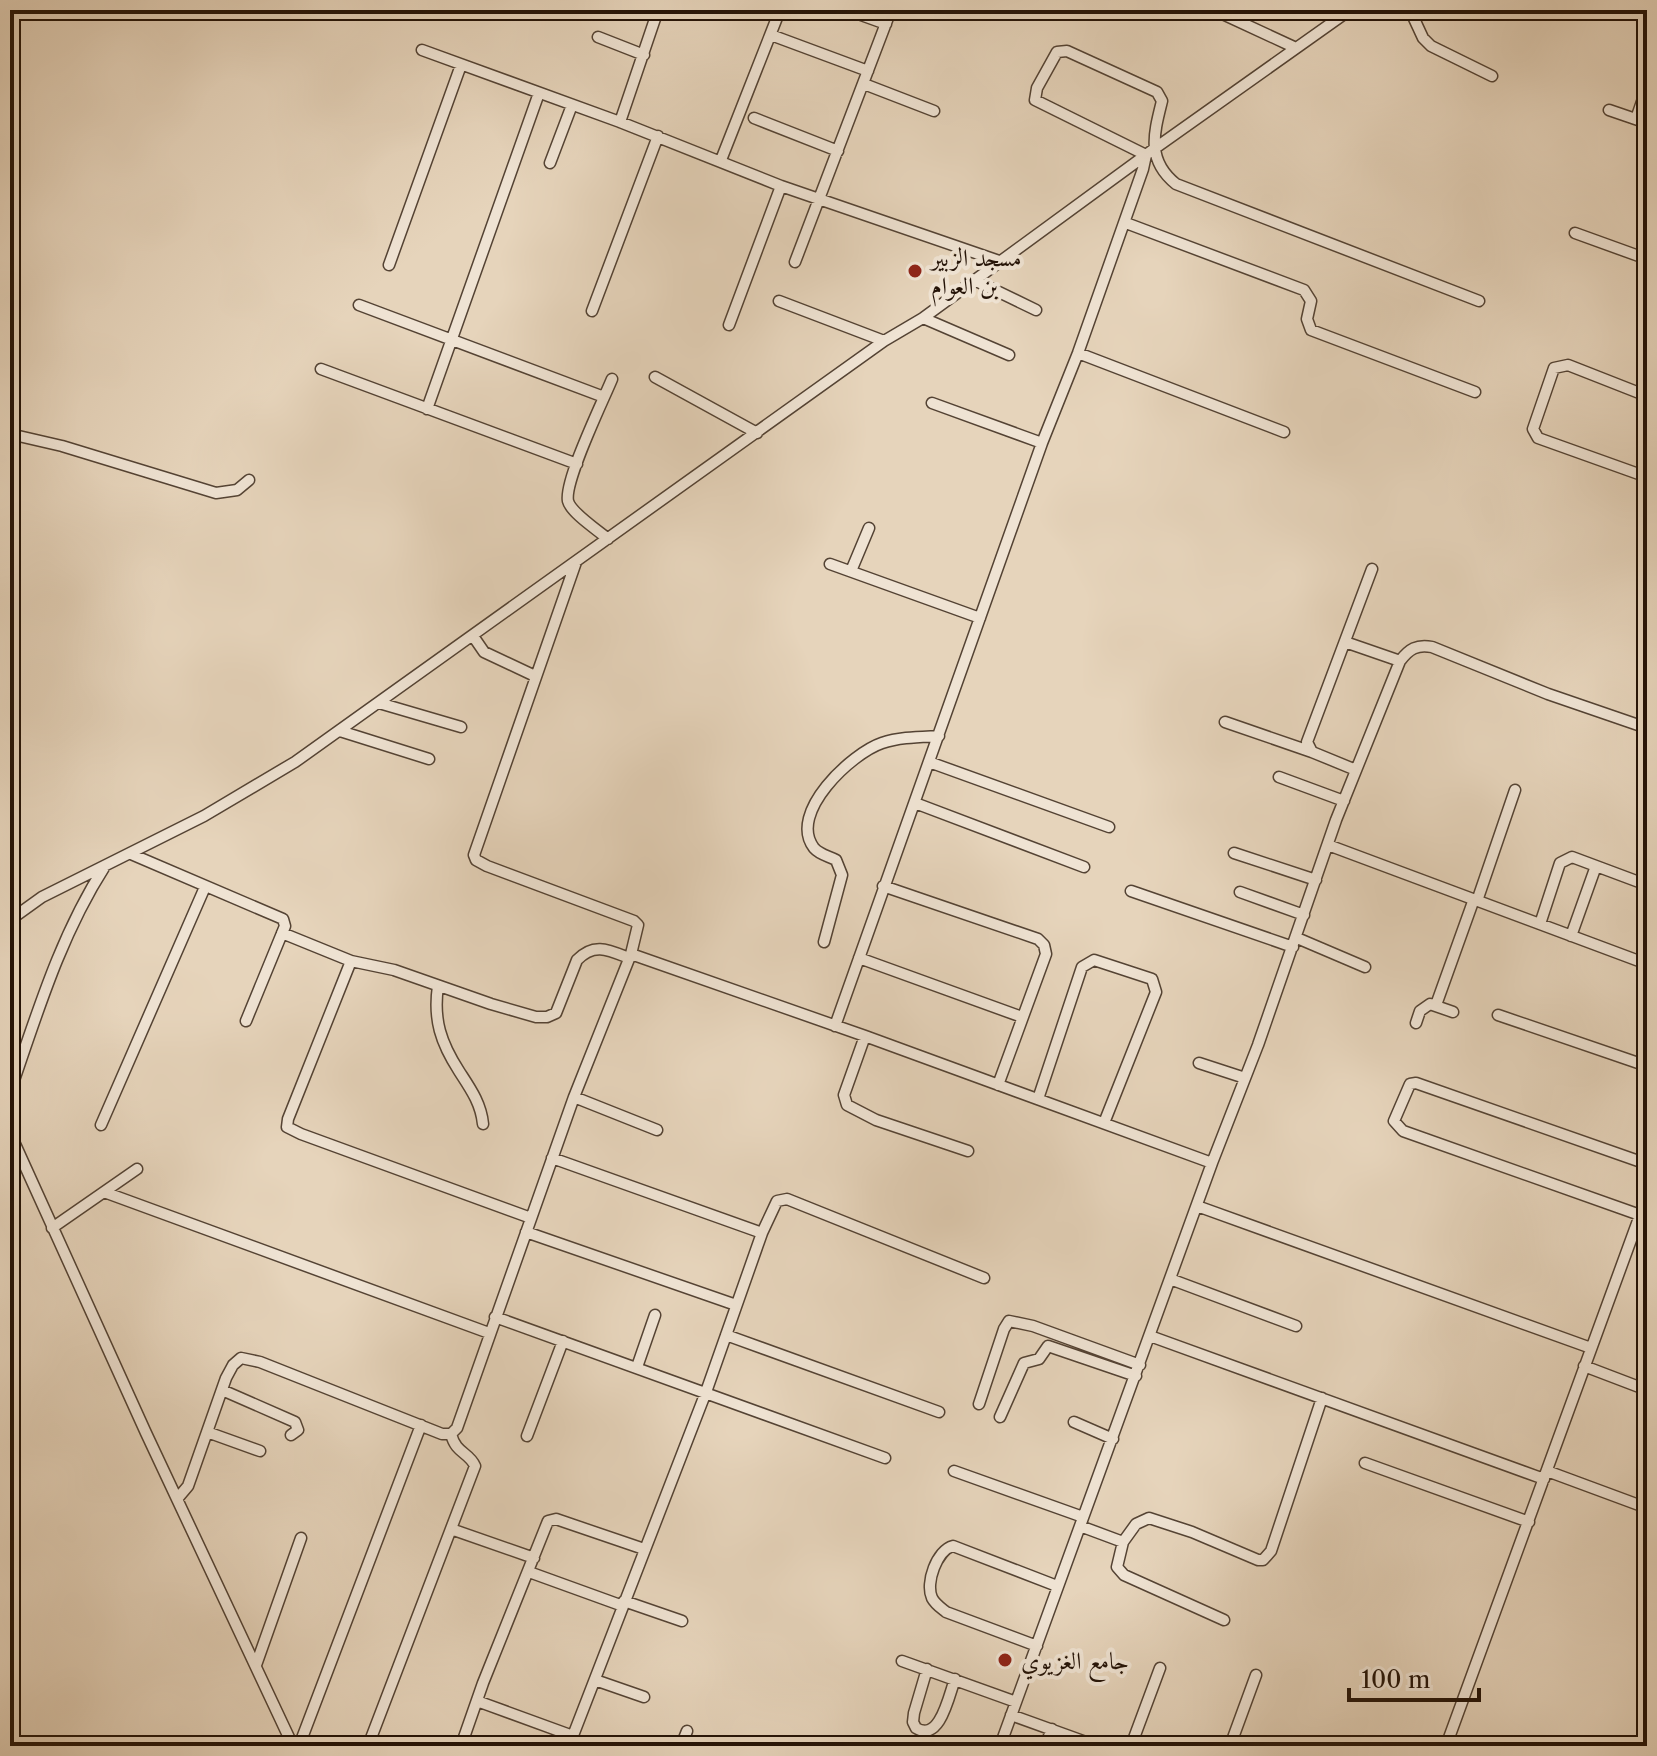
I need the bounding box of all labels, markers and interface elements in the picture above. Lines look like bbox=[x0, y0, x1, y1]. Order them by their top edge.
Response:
place label: مسجد الزبير بن العوام bbox=[928, 243, 1022, 307]
marker: مسجد الزبير بن العوام bbox=[906, 262, 924, 280]
place label: جامع الغزيوي bbox=[1021, 1646, 1129, 1683]
marker: جامع الغزيوي bbox=[996, 1651, 1014, 1669]
scale bar bbox=[1349, 1652, 1479, 1702]
text: 100 m bbox=[1361, 1665, 1430, 1694]

